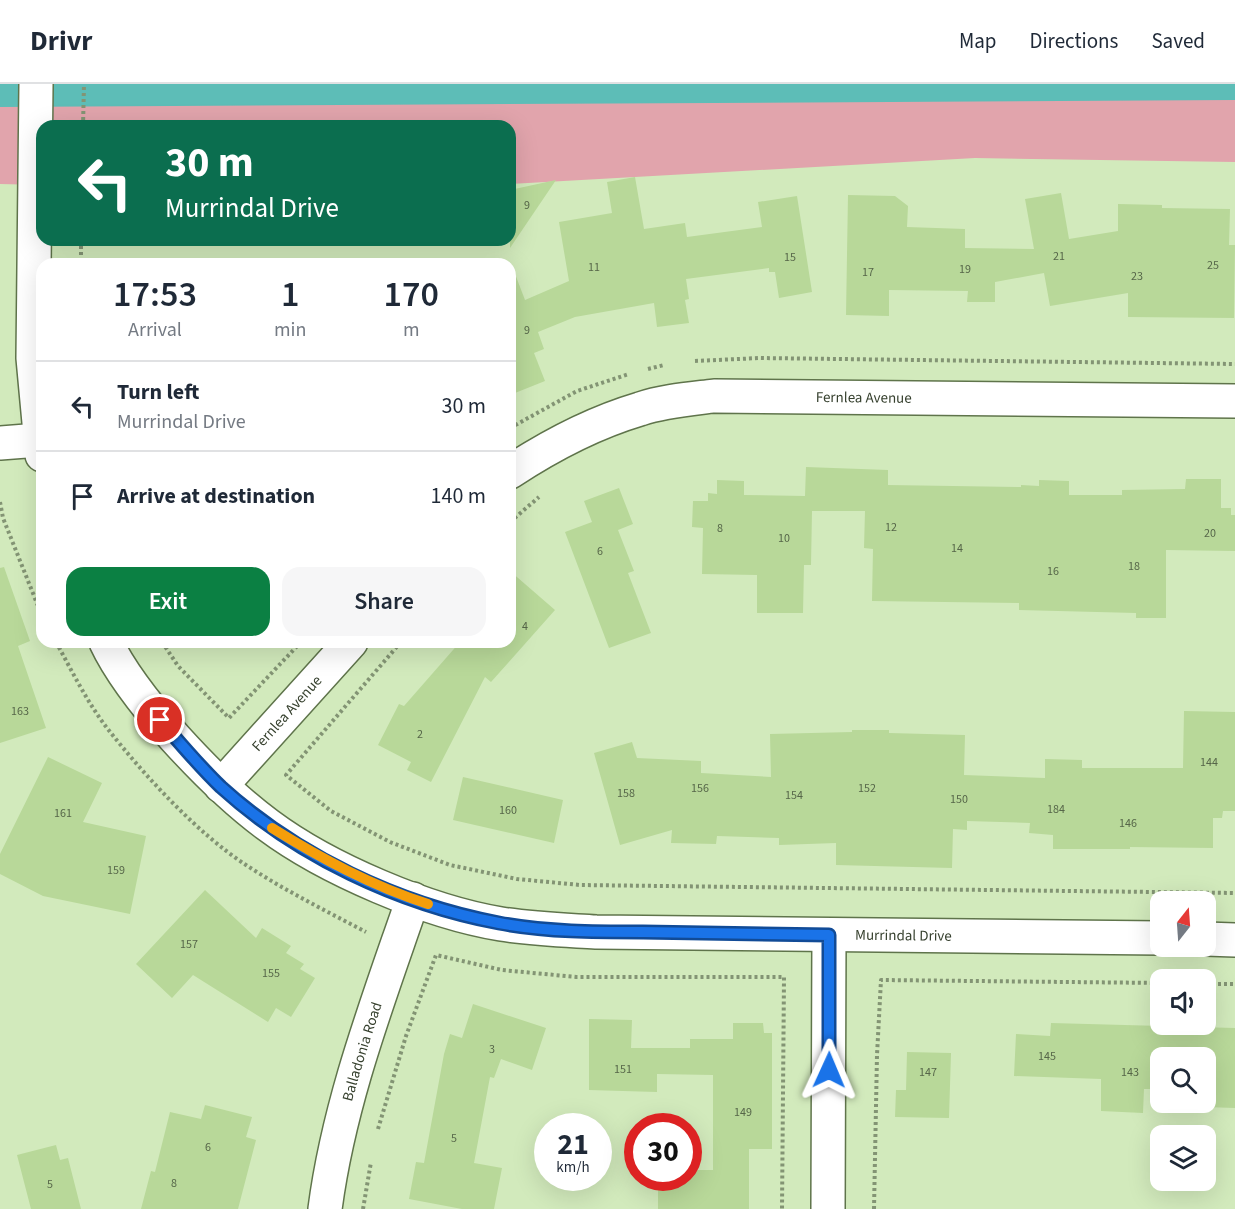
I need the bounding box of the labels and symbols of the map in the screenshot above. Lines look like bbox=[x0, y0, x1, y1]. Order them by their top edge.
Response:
house number: 9 bbox=[524, 197, 530, 214]
house number: 21 bbox=[1053, 248, 1065, 265]
house number: 15 bbox=[784, 249, 796, 266]
house number: 25 bbox=[1207, 257, 1219, 274]
house number: 11 bbox=[588, 259, 600, 276]
house number: 19 bbox=[959, 261, 971, 278]
house number: 17 bbox=[862, 264, 874, 281]
house number: 23 bbox=[1131, 268, 1143, 285]
house number: 9 bbox=[524, 322, 530, 339]
street label: Fernlea Avenue bbox=[816, 387, 912, 409]
house number: 12 bbox=[885, 519, 897, 536]
house number: 8 bbox=[717, 520, 723, 537]
house number: 20 bbox=[1204, 525, 1216, 542]
house number: 10 bbox=[778, 530, 790, 547]
house number: 14 bbox=[951, 540, 963, 557]
house number: 6 bbox=[597, 543, 603, 560]
house number: 18 bbox=[1128, 558, 1140, 575]
house number: 16 bbox=[1047, 563, 1059, 580]
house number: 4 bbox=[522, 618, 528, 635]
street label: Fernlea Avenue bbox=[247, 671, 327, 756]
pin bbox=[134, 694, 185, 745]
house number: 163 bbox=[11, 703, 29, 720]
house number: 2 bbox=[417, 726, 423, 743]
house number: 144 bbox=[1200, 754, 1218, 771]
house number: 156 bbox=[691, 780, 709, 797]
house number: 152 bbox=[858, 780, 876, 797]
house number: 158 bbox=[617, 785, 635, 802]
house number: 154 bbox=[785, 787, 803, 804]
house number: 150 bbox=[950, 791, 968, 808]
house number: 184 bbox=[1047, 801, 1065, 818]
house number: 160 bbox=[499, 802, 517, 819]
house number: 161 bbox=[54, 805, 72, 822]
house number: 146 bbox=[1119, 815, 1137, 832]
house number: 159 bbox=[107, 862, 125, 879]
north arrow bbox=[1150, 891, 1216, 957]
street label: Murrindal Drive bbox=[855, 925, 952, 947]
house number: 157 bbox=[180, 936, 198, 953]
house number: 155 bbox=[262, 965, 280, 982]
street label: Balladonia Road bbox=[337, 999, 388, 1104]
position arrow bbox=[797, 1038, 861, 1102]
house number: 3 bbox=[489, 1041, 495, 1058]
house number: 145 bbox=[1038, 1048, 1056, 1065]
house number: 151 bbox=[614, 1061, 632, 1078]
house number: 147 bbox=[919, 1064, 937, 1081]
house number: 143 bbox=[1121, 1064, 1139, 1081]
house number: 149 bbox=[734, 1104, 752, 1121]
speed limit sign: 30 bbox=[624, 1113, 702, 1191]
house number: 5 bbox=[451, 1130, 457, 1147]
house number: 6 bbox=[205, 1139, 211, 1156]
house number: 8 bbox=[171, 1175, 177, 1192]
house number: 5 bbox=[47, 1176, 53, 1193]

